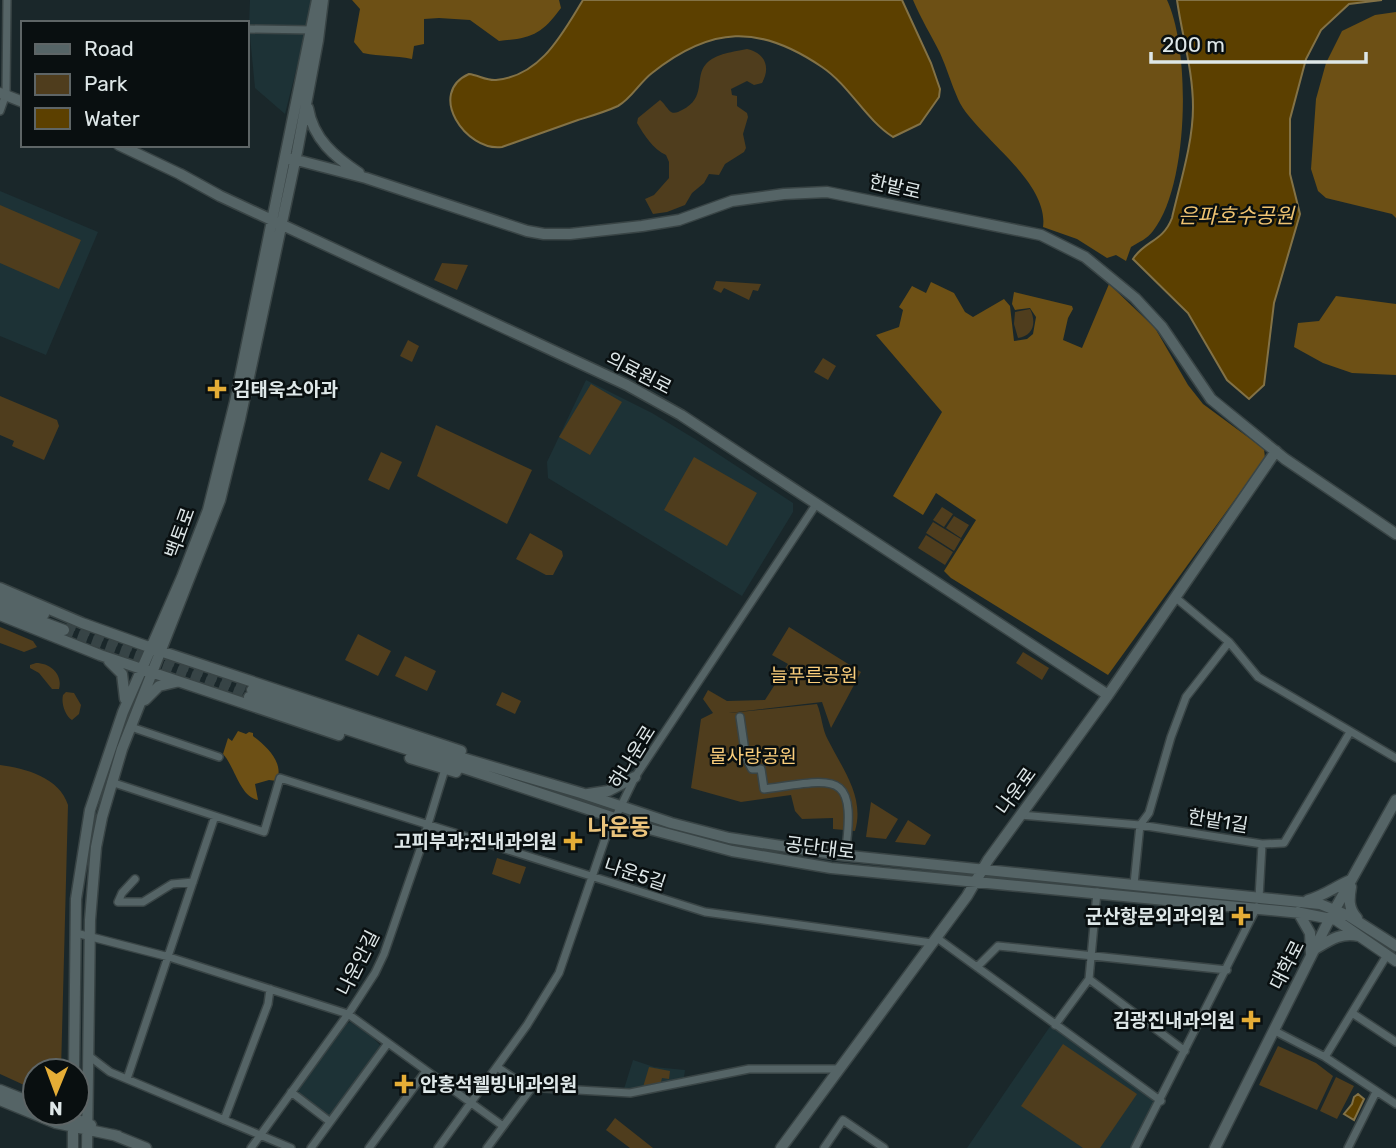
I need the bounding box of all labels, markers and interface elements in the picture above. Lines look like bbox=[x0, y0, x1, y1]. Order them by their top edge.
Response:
legend bbox=[21, 21, 248, 147]
scale bar bbox=[1151, 21, 1366, 65]
text: 200 m bbox=[1162, 32, 1225, 57]
text: Road bbox=[84, 36, 134, 61]
text: Park bbox=[84, 71, 128, 96]
text: Water bbox=[84, 106, 140, 131]
street label: 한밭로 bbox=[867, 170, 923, 204]
water label: 은파호수공원 bbox=[1178, 203, 1296, 228]
street label: 의료원로 bbox=[603, 347, 675, 399]
place label: 김태욱소아과 bbox=[233, 378, 338, 401]
marker: 김태욱소아과 bbox=[207, 379, 227, 399]
street label: 백토로 bbox=[160, 504, 200, 562]
park label: 늘푸른공원 bbox=[770, 664, 858, 687]
street label: 하나운로 bbox=[604, 721, 660, 793]
park label: 물사랑공원 bbox=[709, 745, 797, 768]
street label: 나운로 bbox=[991, 763, 1041, 819]
street label: 한밭1길 bbox=[1186, 805, 1250, 837]
district label: 나운동 bbox=[587, 813, 651, 841]
place label: 고피부과;전내과의원 bbox=[394, 830, 557, 853]
marker: 고피부과;전내과의원 bbox=[563, 831, 583, 851]
street label: 공단대로 bbox=[784, 832, 856, 864]
street label: 나운5길 bbox=[601, 853, 669, 895]
place label: 군산항문외과의원 bbox=[1085, 905, 1225, 928]
marker: 군산항문외과의원 bbox=[1231, 906, 1251, 926]
street label: 나운안길 bbox=[332, 927, 384, 999]
street label: 대학로 bbox=[1265, 936, 1309, 994]
place label: 김광진내과의원 bbox=[1113, 1009, 1235, 1032]
marker: 김광진내과의원 bbox=[1241, 1010, 1261, 1030]
north arrow bbox=[21, 1057, 91, 1127]
place label: 안홍석웰빙내과의원 bbox=[420, 1073, 577, 1096]
marker: 안홍석웰빙내과의원 bbox=[394, 1074, 414, 1094]
text: N bbox=[49, 1097, 63, 1120]

